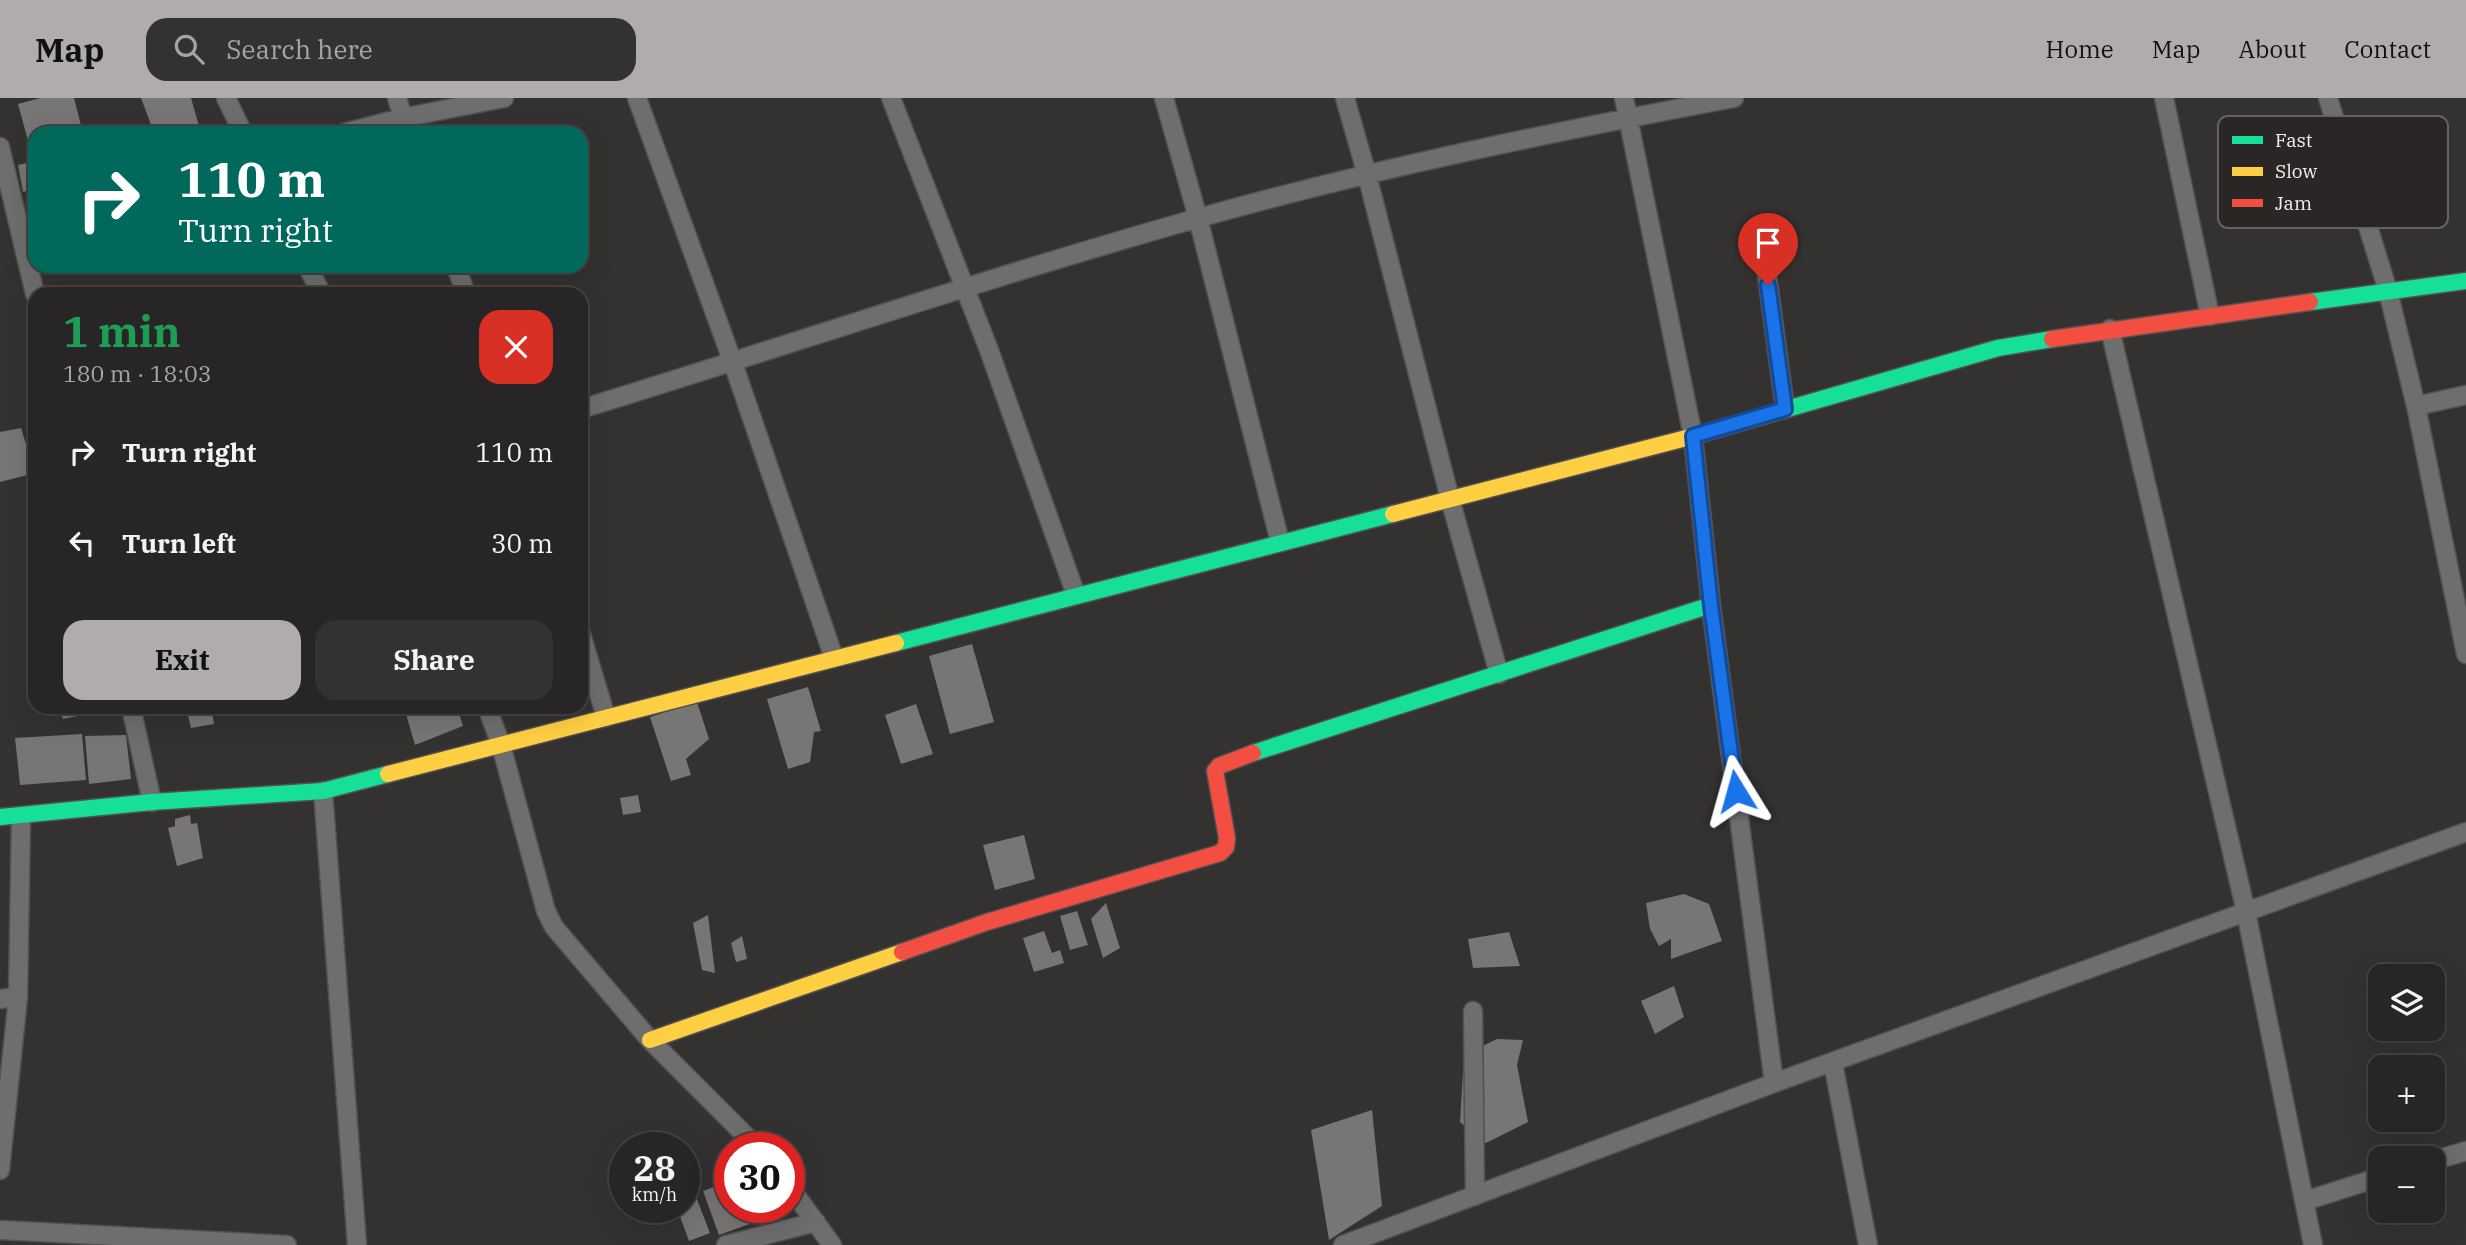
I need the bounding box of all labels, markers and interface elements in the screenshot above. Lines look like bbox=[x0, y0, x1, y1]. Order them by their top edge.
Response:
search box bbox=[146, 18, 636, 81]
text: Map bbox=[35, 28, 104, 71]
icon: search bbox=[170, 30, 208, 68]
text: Search here bbox=[226, 32, 373, 66]
text: Home bbox=[2046, 33, 2114, 65]
text: Map bbox=[2152, 33, 2200, 65]
text: About bbox=[2238, 33, 2306, 65]
text: Contact bbox=[2344, 33, 2431, 65]
legend bbox=[2218, 116, 2448, 228]
text: Fast bbox=[2275, 128, 2313, 152]
text: 110 m bbox=[178, 147, 325, 210]
icon: right bbox=[63, 154, 154, 245]
text: Slow bbox=[2275, 159, 2317, 183]
text: Jam bbox=[2275, 191, 2312, 215]
text: Turn right bbox=[178, 209, 333, 251]
pin bbox=[1738, 213, 1798, 285]
icon: arrive bbox=[1749, 224, 1787, 262]
text: 1 min bbox=[63, 304, 181, 359]
button: close bbox=[479, 310, 553, 384]
text: 180 m · 18:03 bbox=[63, 358, 212, 388]
icon: right bbox=[63, 433, 101, 471]
text: Turn right bbox=[122, 435, 256, 469]
text: 110 m bbox=[475, 435, 553, 469]
icon: left bbox=[63, 524, 101, 562]
text: Turn left bbox=[122, 526, 236, 560]
text: 30 m bbox=[491, 526, 553, 560]
button: Exit bbox=[63, 620, 301, 700]
button: Share bbox=[315, 620, 553, 700]
position arrow bbox=[1699, 754, 1773, 828]
map controls bbox=[2368, 964, 2445, 1223]
button: layers bbox=[2368, 964, 2445, 1041]
button: + bbox=[2368, 1055, 2445, 1132]
speed limit sign: 30 bbox=[714, 1132, 805, 1223]
text: 28 bbox=[633, 1145, 676, 1191]
button: − bbox=[2368, 1146, 2445, 1223]
text: km/h bbox=[632, 1183, 677, 1206]

